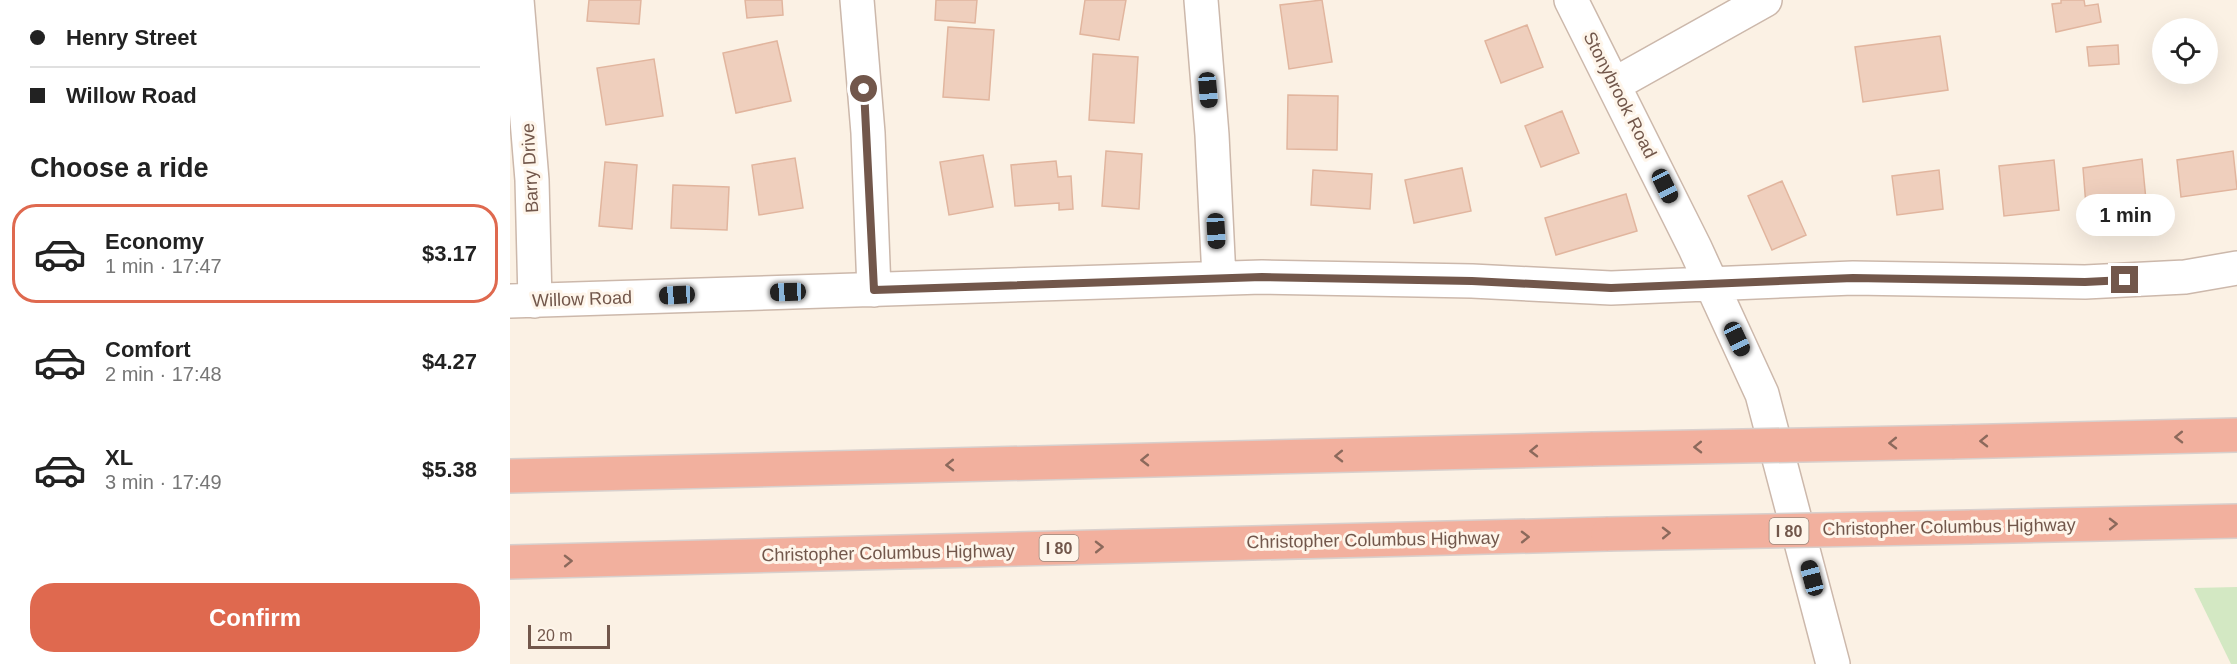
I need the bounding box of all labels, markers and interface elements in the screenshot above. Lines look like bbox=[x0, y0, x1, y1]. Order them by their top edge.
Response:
map controls bbox=[2152, 18, 2218, 84]
button: locate bbox=[2152, 18, 2218, 84]
text: Henry Street bbox=[66, 25, 197, 50]
street label: Stonybrook Road bbox=[1580, 28, 1660, 162]
car bbox=[1197, 71, 1219, 109]
route start bbox=[850, 75, 877, 102]
text: Willow Road bbox=[66, 83, 197, 108]
street label: Barry Drive bbox=[518, 123, 542, 213]
text: Choose a ride bbox=[30, 153, 209, 183]
car bbox=[1649, 166, 1681, 206]
callout: 1 min bbox=[2076, 193, 2174, 235]
text: 1 min bbox=[2099, 204, 2152, 226]
car bbox=[1206, 213, 1226, 249]
icon: car bbox=[33, 227, 87, 281]
text: Economy bbox=[105, 229, 204, 254]
text: $3.17 bbox=[422, 241, 477, 266]
text: 1 min · 17:47 bbox=[105, 255, 222, 277]
route end bbox=[2111, 266, 2138, 293]
car bbox=[770, 282, 806, 302]
car bbox=[659, 285, 695, 305]
street label: Willow Road bbox=[532, 287, 632, 311]
car bbox=[1721, 319, 1753, 359]
icon: car bbox=[33, 335, 87, 389]
text: Comfort bbox=[105, 337, 191, 362]
text: $4.27 bbox=[422, 349, 477, 374]
text: 2 min · 17:48 bbox=[105, 363, 222, 385]
one-way arrow bbox=[2174, 430, 2183, 443]
one-way arrow bbox=[1979, 435, 1988, 447]
one-way arrow bbox=[1889, 437, 1898, 449]
one-way arrow bbox=[1694, 441, 1703, 453]
icon: car bbox=[33, 443, 87, 497]
text: XL bbox=[105, 445, 133, 470]
one-way arrow bbox=[1530, 445, 1539, 457]
one-way arrow bbox=[1335, 449, 1344, 462]
one-way arrow bbox=[1140, 454, 1149, 467]
text: $5.38 bbox=[422, 457, 477, 482]
one-way arrow bbox=[945, 459, 954, 472]
text: 3 min · 17:49 bbox=[105, 471, 222, 493]
street label: Christopher Columbus Highway bbox=[1822, 515, 2076, 539]
one-way arrow bbox=[2108, 517, 2117, 530]
road number: I 80 bbox=[1770, 518, 1808, 544]
one-way arrow bbox=[1662, 527, 1671, 539]
street label: Christopher Columbus Highway bbox=[1246, 528, 1500, 552]
one-way arrow bbox=[1521, 530, 1530, 543]
road number: I 80 bbox=[1040, 535, 1078, 561]
street label: Christopher Columbus Highway bbox=[761, 541, 1015, 565]
one-way arrow bbox=[1095, 541, 1104, 553]
one-way arrow bbox=[564, 554, 573, 567]
car bbox=[1799, 558, 1825, 598]
button: Confirm bbox=[30, 583, 480, 652]
scale bar bbox=[528, 622, 610, 650]
text: 20 m bbox=[537, 627, 573, 644]

